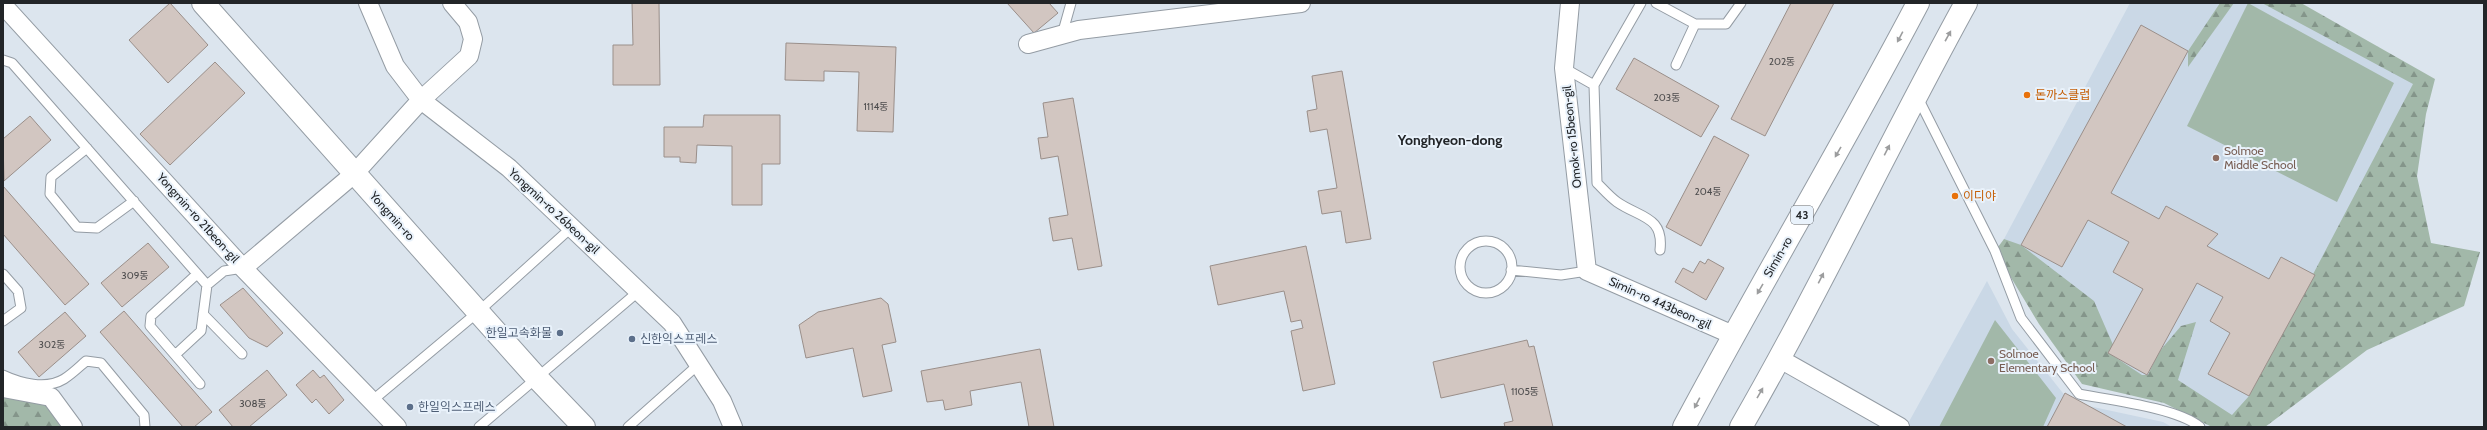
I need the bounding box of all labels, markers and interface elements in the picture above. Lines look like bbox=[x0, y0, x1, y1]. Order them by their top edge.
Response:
one-way arrow bbox=[1945, 30, 1952, 42]
one-way arrow bbox=[1897, 32, 1904, 43]
house number: 202동 bbox=[1769, 55, 1795, 68]
street label: Omok-ro 15beon-gil bbox=[1559, 85, 1584, 189]
place label: 돈까스클럽 bbox=[2035, 87, 2090, 102]
marker: 돈까스클럽 bbox=[2022, 90, 2032, 100]
house number: 203동 bbox=[1654, 91, 1680, 104]
house number: 1114동 bbox=[864, 100, 888, 113]
district label: Yonghyeon-dong bbox=[1397, 131, 1502, 149]
place label: Solmoe Middle School bbox=[2224, 143, 2296, 172]
one-way arrow bbox=[1884, 145, 1891, 156]
one-way arrow bbox=[1834, 146, 1841, 157]
marker: Solmoe Middle School bbox=[2211, 153, 2221, 163]
street label: Yongmin-ro 26beon-gil bbox=[505, 164, 603, 257]
street label: Yongmin-ro 21beon-gil bbox=[153, 169, 243, 266]
house number: 204동 bbox=[1694, 185, 1722, 198]
street label: Yongmin-ro bbox=[366, 188, 418, 243]
place label: 이디야 bbox=[1963, 188, 1996, 203]
marker: 이디야 bbox=[1950, 191, 1960, 201]
road number: 43 bbox=[1791, 206, 1813, 224]
street label: Simin-ro bbox=[1760, 233, 1795, 280]
house number: 309동 bbox=[121, 269, 149, 282]
street label: Simin-ro 443beon-gil bbox=[1607, 273, 1714, 332]
one-way arrow bbox=[1818, 273, 1825, 284]
one-way arrow bbox=[1756, 283, 1763, 295]
place label: 한일고속화물 bbox=[486, 325, 552, 340]
marker: 한일고속화물 bbox=[555, 328, 565, 338]
place label: 신한익스프레스 bbox=[640, 331, 717, 346]
marker: 신한익스프레스 bbox=[627, 334, 637, 344]
house number: 302동 bbox=[39, 338, 65, 351]
place label: Solmoe Elementary School bbox=[1999, 346, 2095, 375]
marker: Solmoe Elementary School bbox=[1986, 356, 1996, 366]
house number: 1105동 bbox=[1511, 385, 1539, 398]
one-way arrow bbox=[1757, 387, 1764, 399]
house number: 308동 bbox=[239, 397, 267, 410]
one-way arrow bbox=[1694, 397, 1700, 409]
place label: 한일익스프레스 bbox=[418, 399, 495, 414]
marker: 한일익스프레스 bbox=[405, 402, 415, 412]

